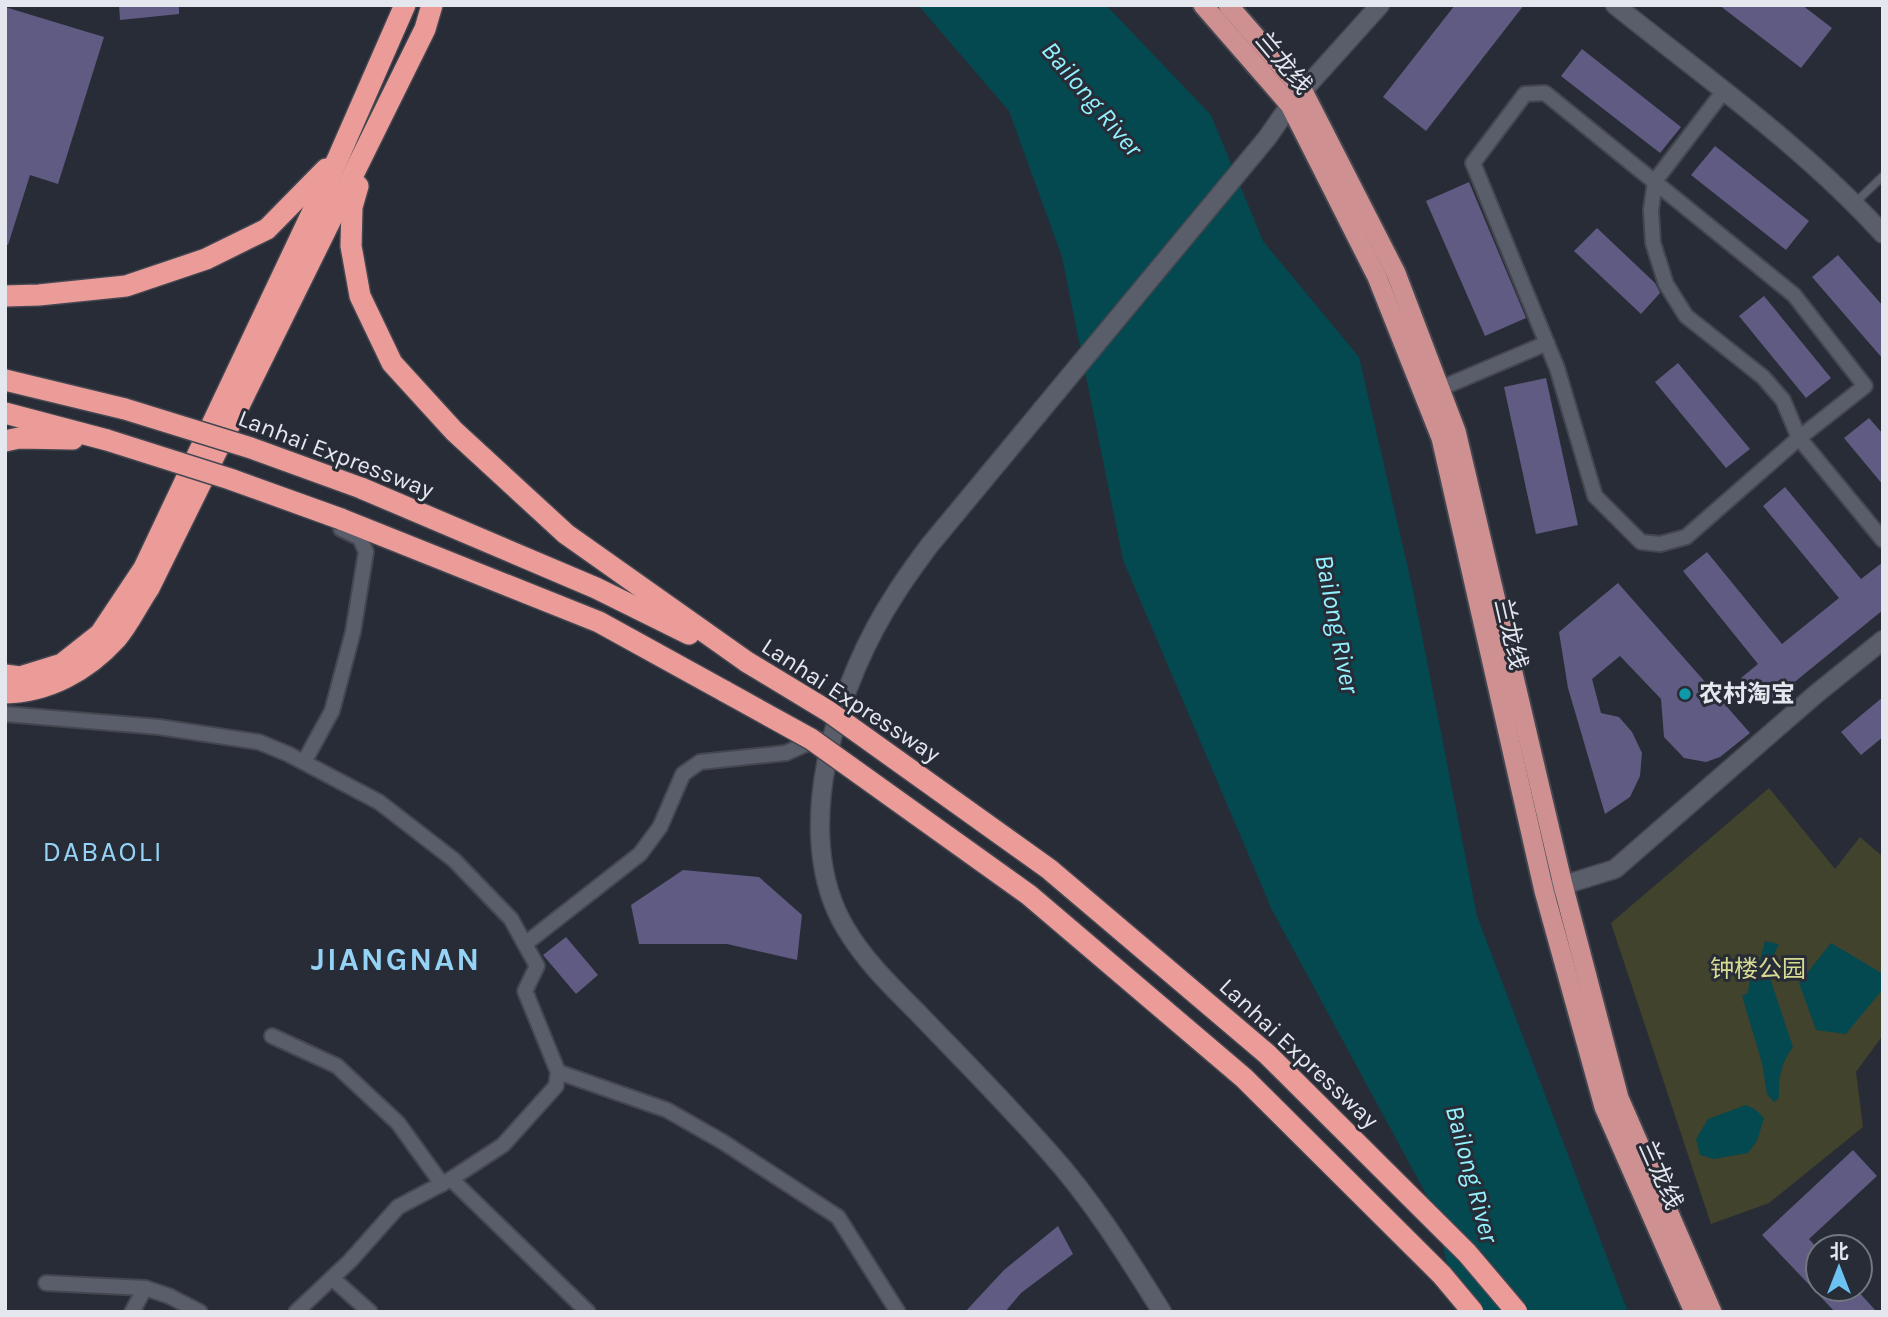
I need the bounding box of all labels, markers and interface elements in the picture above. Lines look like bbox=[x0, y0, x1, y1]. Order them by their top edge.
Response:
street label: 兰龙线 bbox=[1250, 26, 1318, 100]
water label: Bailong River bbox=[1035, 35, 1150, 164]
street label: Lanhai Expressway bbox=[234, 404, 438, 504]
water label: Bailong River bbox=[1308, 552, 1366, 697]
street label: 兰龙线 bbox=[1489, 596, 1533, 672]
street label: Lanhai Expressway bbox=[756, 632, 946, 768]
place label: 农村淘宝 bbox=[1699, 680, 1795, 708]
marker: 农村淘宝 bbox=[1677, 686, 1693, 702]
district label: DABAOLI bbox=[42, 835, 164, 868]
district label: JIANGNAN bbox=[311, 941, 481, 978]
park label: 钟楼公园 bbox=[1710, 955, 1806, 983]
street label: Lanhai Expressway bbox=[1214, 972, 1384, 1134]
water label: Bailong River bbox=[1439, 1102, 1505, 1247]
street label: 兰龙线 bbox=[1634, 1136, 1688, 1214]
north arrow bbox=[1804, 1233, 1874, 1303]
text: 北 bbox=[1829, 1241, 1849, 1263]

